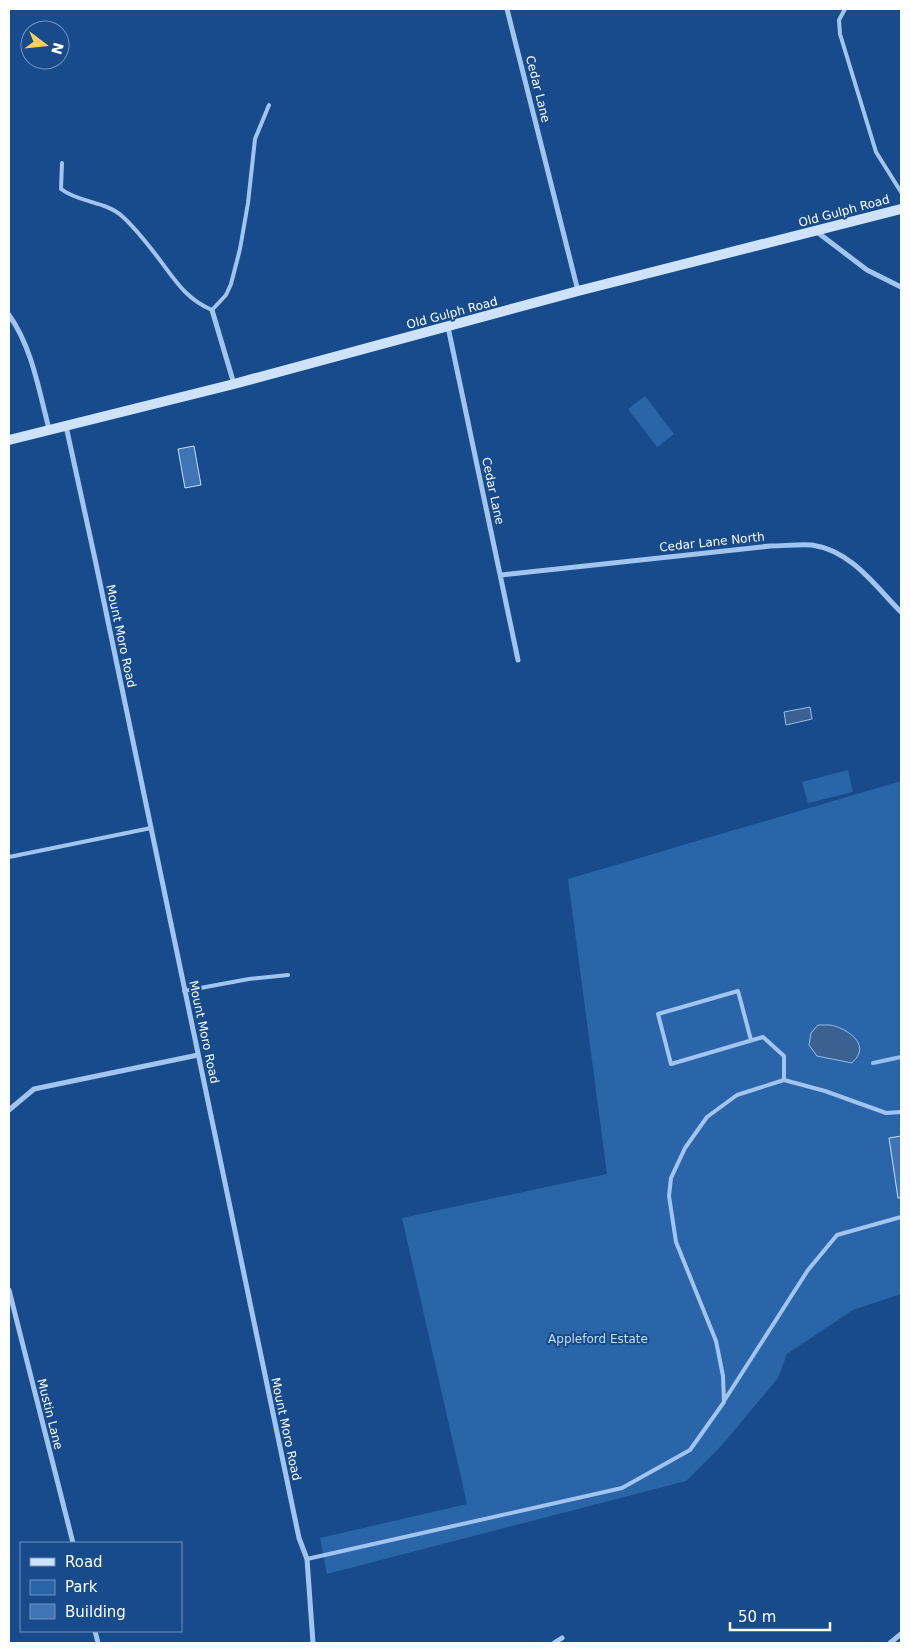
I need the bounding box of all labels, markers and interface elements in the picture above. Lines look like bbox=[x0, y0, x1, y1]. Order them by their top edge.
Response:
north arrow bbox=[20, 20, 70, 70]
text: N bbox=[48, 41, 67, 56]
street label: Cedar Lane bbox=[523, 54, 553, 124]
street label: Old Gulph Road bbox=[797, 192, 891, 230]
street label: Old Gulph Road bbox=[405, 294, 499, 332]
street label: Cedar Lane bbox=[479, 456, 507, 526]
street label: Cedar Lane North bbox=[659, 530, 765, 554]
street label: Mount Moro Road bbox=[103, 583, 139, 689]
street label: Mount Moro Road bbox=[186, 979, 222, 1085]
park label: Appleford Estate bbox=[548, 1332, 648, 1346]
street label: Mount Moro Road bbox=[268, 1376, 304, 1482]
street label: Mustin Lane bbox=[34, 1377, 66, 1451]
legend bbox=[20, 1542, 182, 1632]
text: Road bbox=[65, 1553, 103, 1571]
text: Park bbox=[65, 1578, 98, 1596]
scale bar bbox=[730, 1600, 830, 1632]
text: Building bbox=[65, 1603, 126, 1621]
text: 50 m bbox=[738, 1608, 776, 1626]

